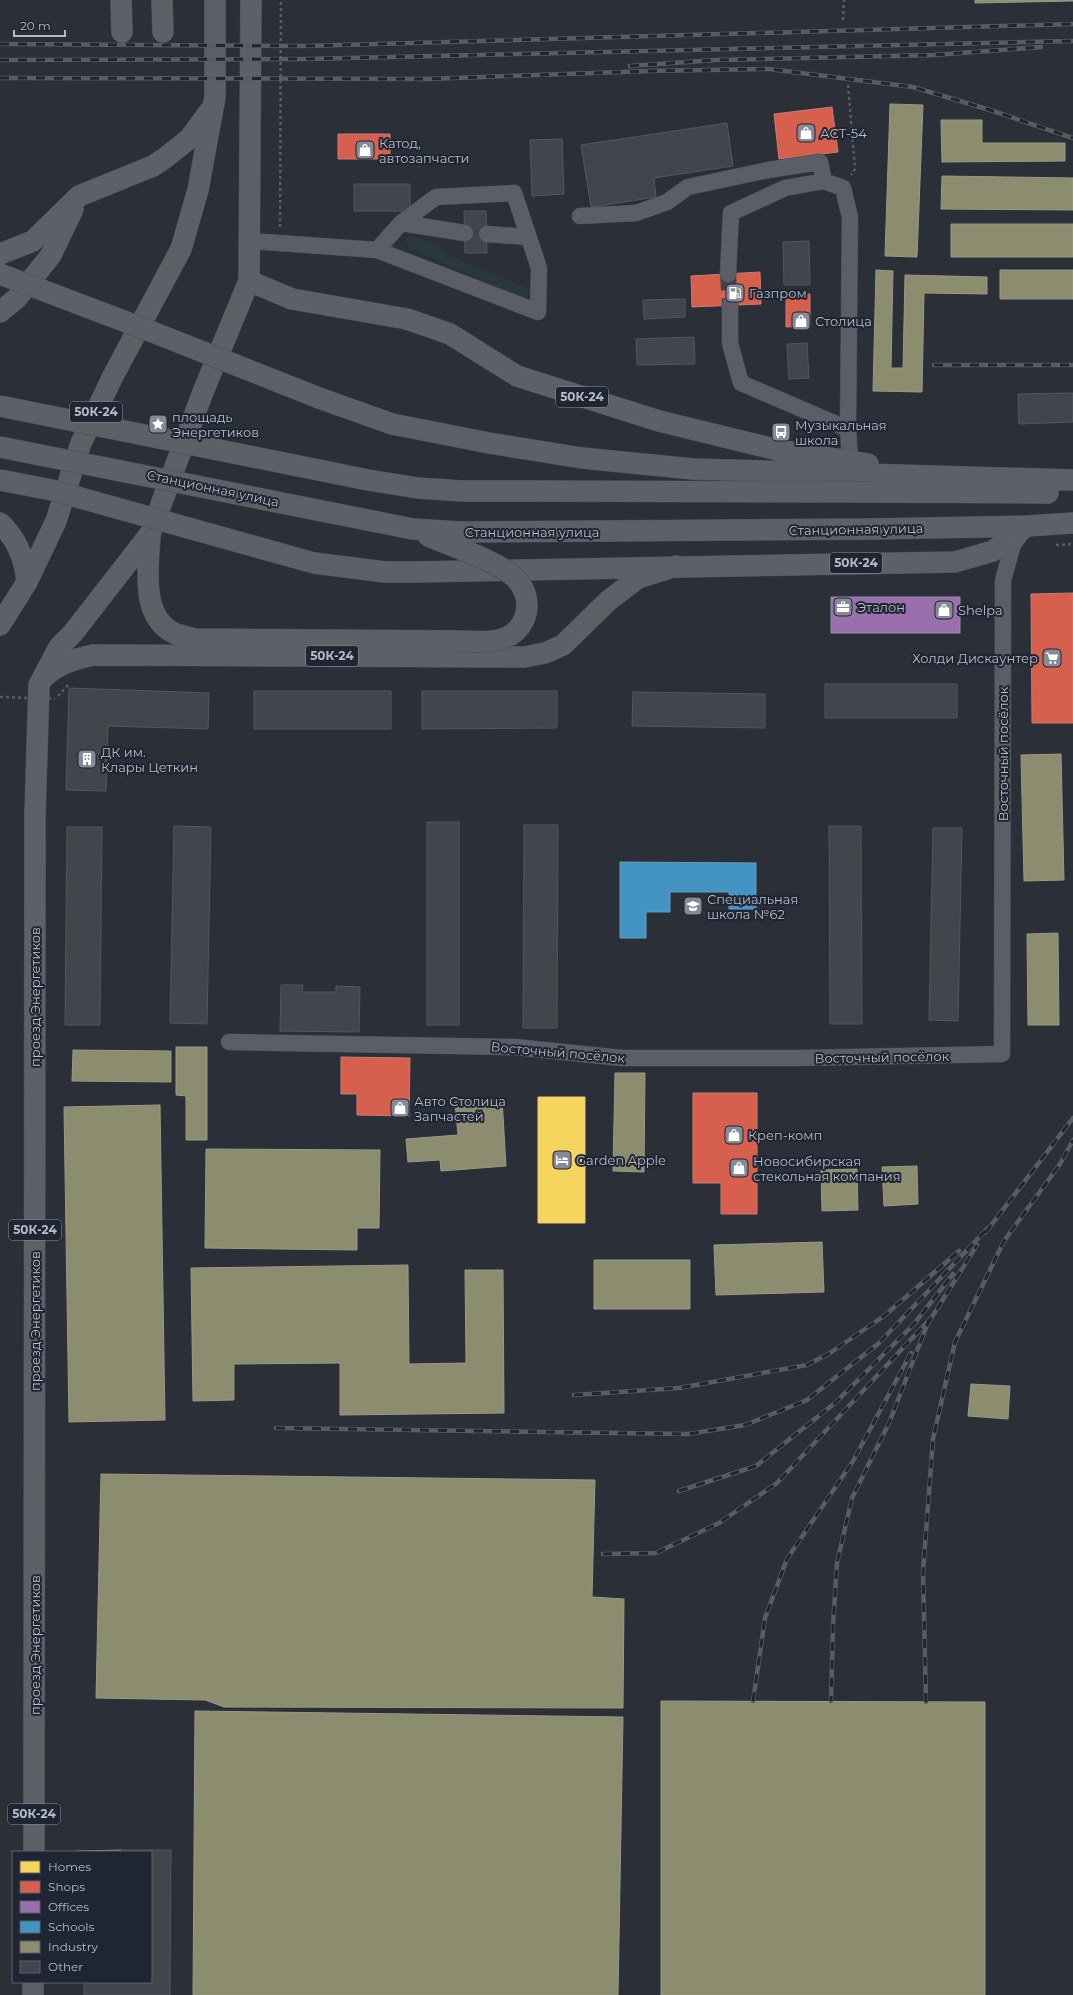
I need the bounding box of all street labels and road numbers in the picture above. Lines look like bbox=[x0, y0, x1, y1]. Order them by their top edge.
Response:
road number: 50К-24 bbox=[556, 387, 608, 407]
road number: 50К-24 bbox=[70, 402, 122, 422]
street label: Станционная улица bbox=[145, 466, 281, 510]
street label: Станционная улица bbox=[789, 520, 923, 538]
street label: Станционная улица bbox=[465, 524, 599, 540]
road number: 50К-24 bbox=[830, 553, 882, 573]
road number: 50К-24 bbox=[306, 646, 358, 666]
street label: Восточный посёлок bbox=[995, 686, 1011, 821]
street label: проезд Энергетиков bbox=[27, 927, 43, 1067]
street label: Восточный посёлок bbox=[490, 1038, 626, 1066]
street label: Восточный посёлок bbox=[815, 1048, 950, 1066]
road number: 50К-24 bbox=[9, 1220, 61, 1240]
street label: проезд Энергетиков bbox=[27, 1251, 43, 1391]
street label: проезд Энергетиков bbox=[27, 1575, 43, 1715]
road number: 50К-24 bbox=[8, 1804, 60, 1824]

